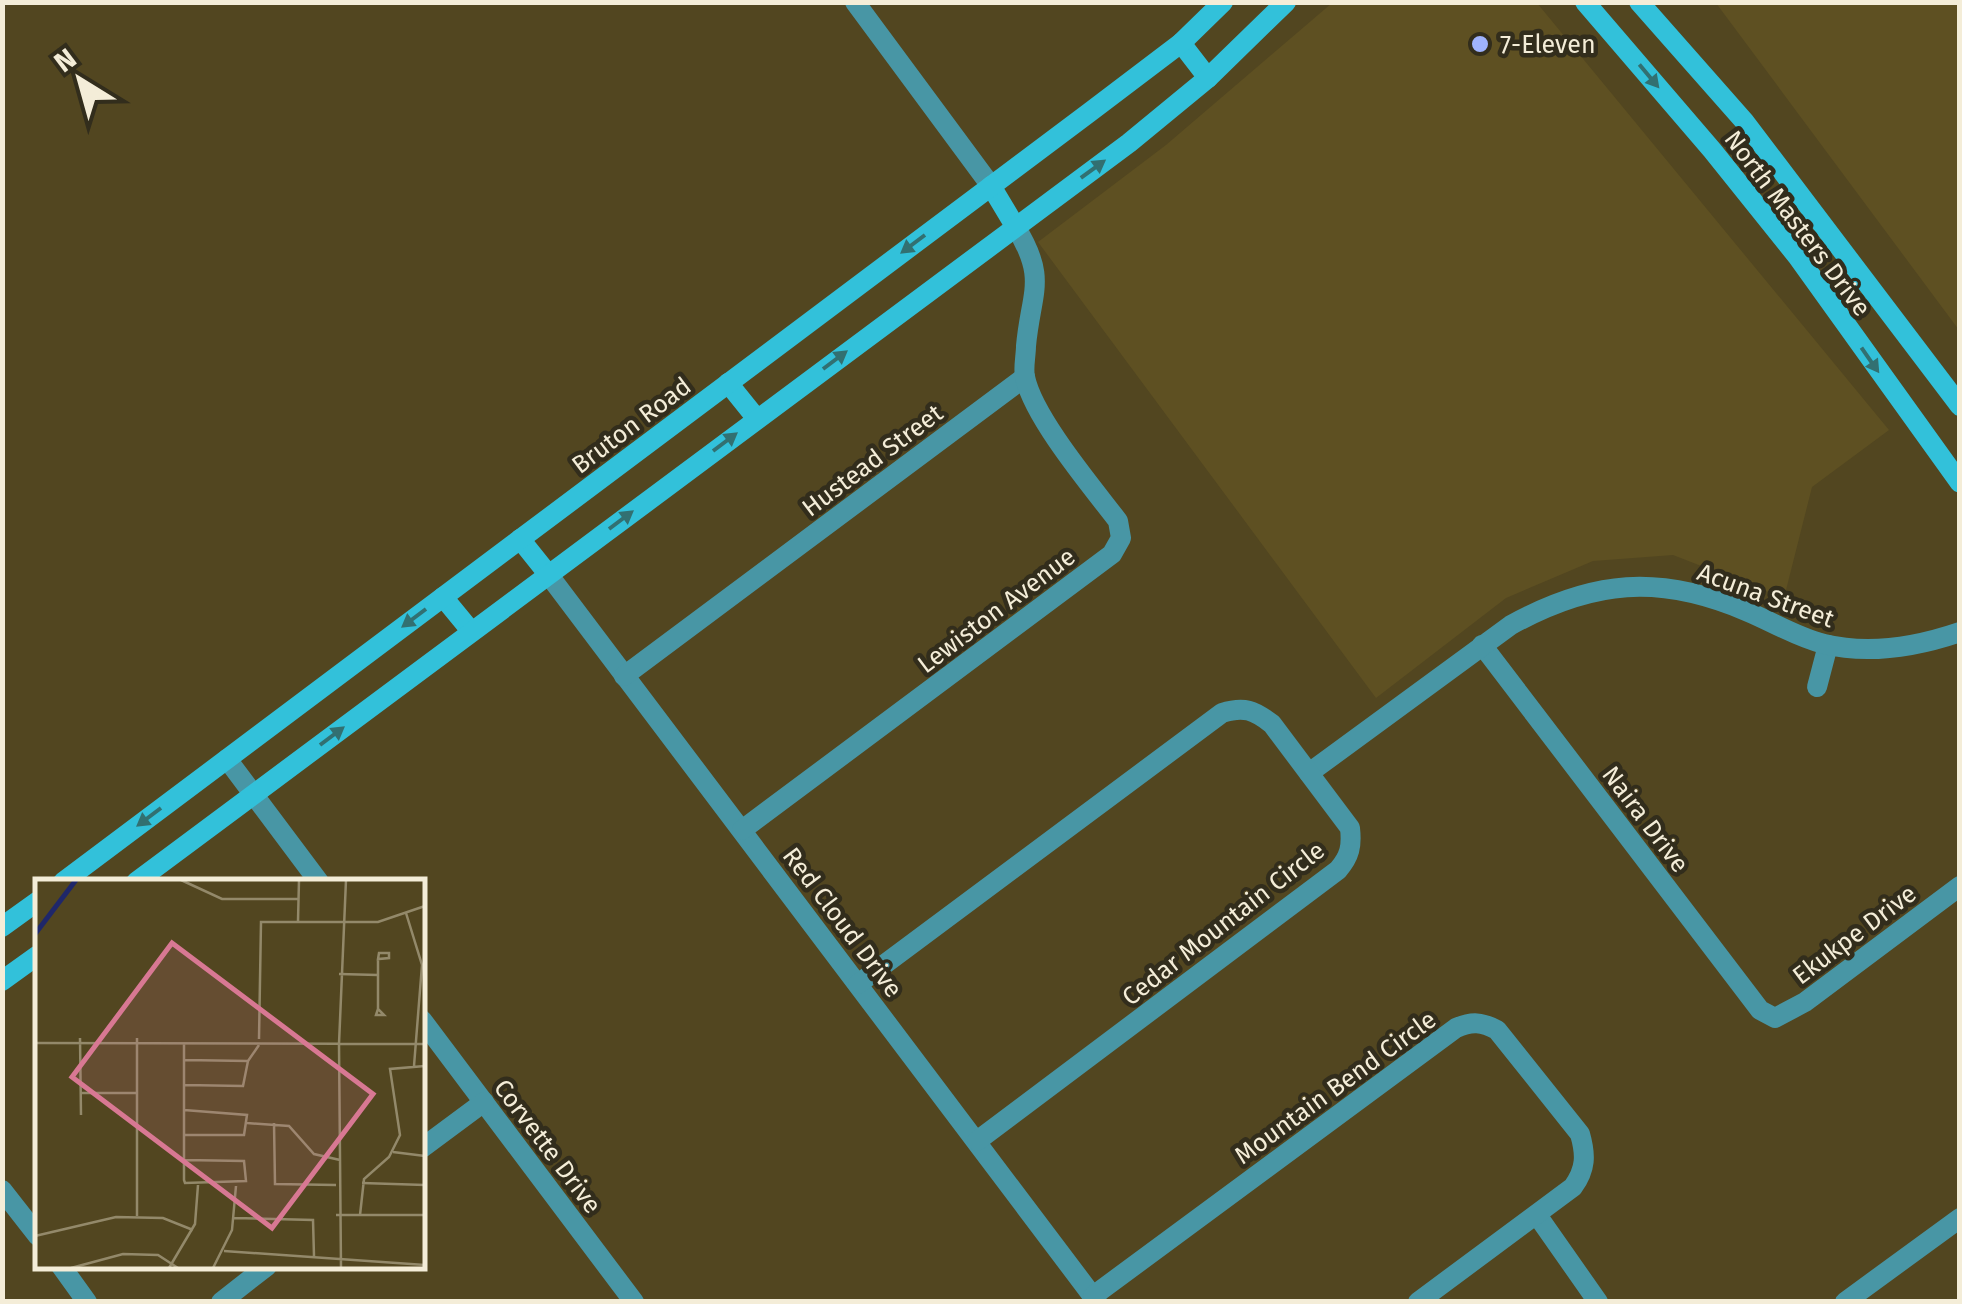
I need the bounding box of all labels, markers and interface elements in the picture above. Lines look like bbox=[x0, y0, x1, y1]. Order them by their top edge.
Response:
north arrow bbox=[30, 30, 130, 130]
place label: 7-Eleven bbox=[1500, 30, 1596, 60]
marker: 7-Eleven bbox=[1469, 33, 1491, 55]
text: N bbox=[48, 42, 83, 79]
one-way arrow bbox=[1638, 63, 1659, 88]
street label: North Masters Drive bbox=[1718, 125, 1877, 322]
one-way arrow bbox=[1080, 160, 1107, 179]
one-way arrow bbox=[900, 234, 926, 254]
one-way arrow bbox=[1860, 346, 1879, 373]
one-way arrow bbox=[822, 351, 848, 371]
street label: Bruton Road bbox=[566, 371, 697, 480]
street label: Hustead Street bbox=[796, 398, 950, 523]
one-way arrow bbox=[712, 433, 738, 453]
one-way arrow bbox=[608, 511, 634, 531]
street label: Lewiston Avenue bbox=[912, 542, 1081, 680]
street label: Acuna Street bbox=[1693, 557, 1839, 635]
one-way arrow bbox=[401, 608, 427, 628]
one-way arrow bbox=[319, 726, 345, 746]
street label: Naira Drive bbox=[1596, 761, 1695, 879]
one-way arrow bbox=[136, 807, 162, 826]
street label: Cedar Mountain Circle bbox=[1116, 835, 1331, 1012]
street label: Red Cloud Drive bbox=[776, 842, 908, 1004]
inset map bbox=[35, 879, 425, 1269]
street label: Ekukpe Drive bbox=[1787, 879, 1922, 991]
street label: Mountain Bend Circle bbox=[1229, 1005, 1442, 1171]
street label: Corvette Drive bbox=[487, 1074, 607, 1220]

